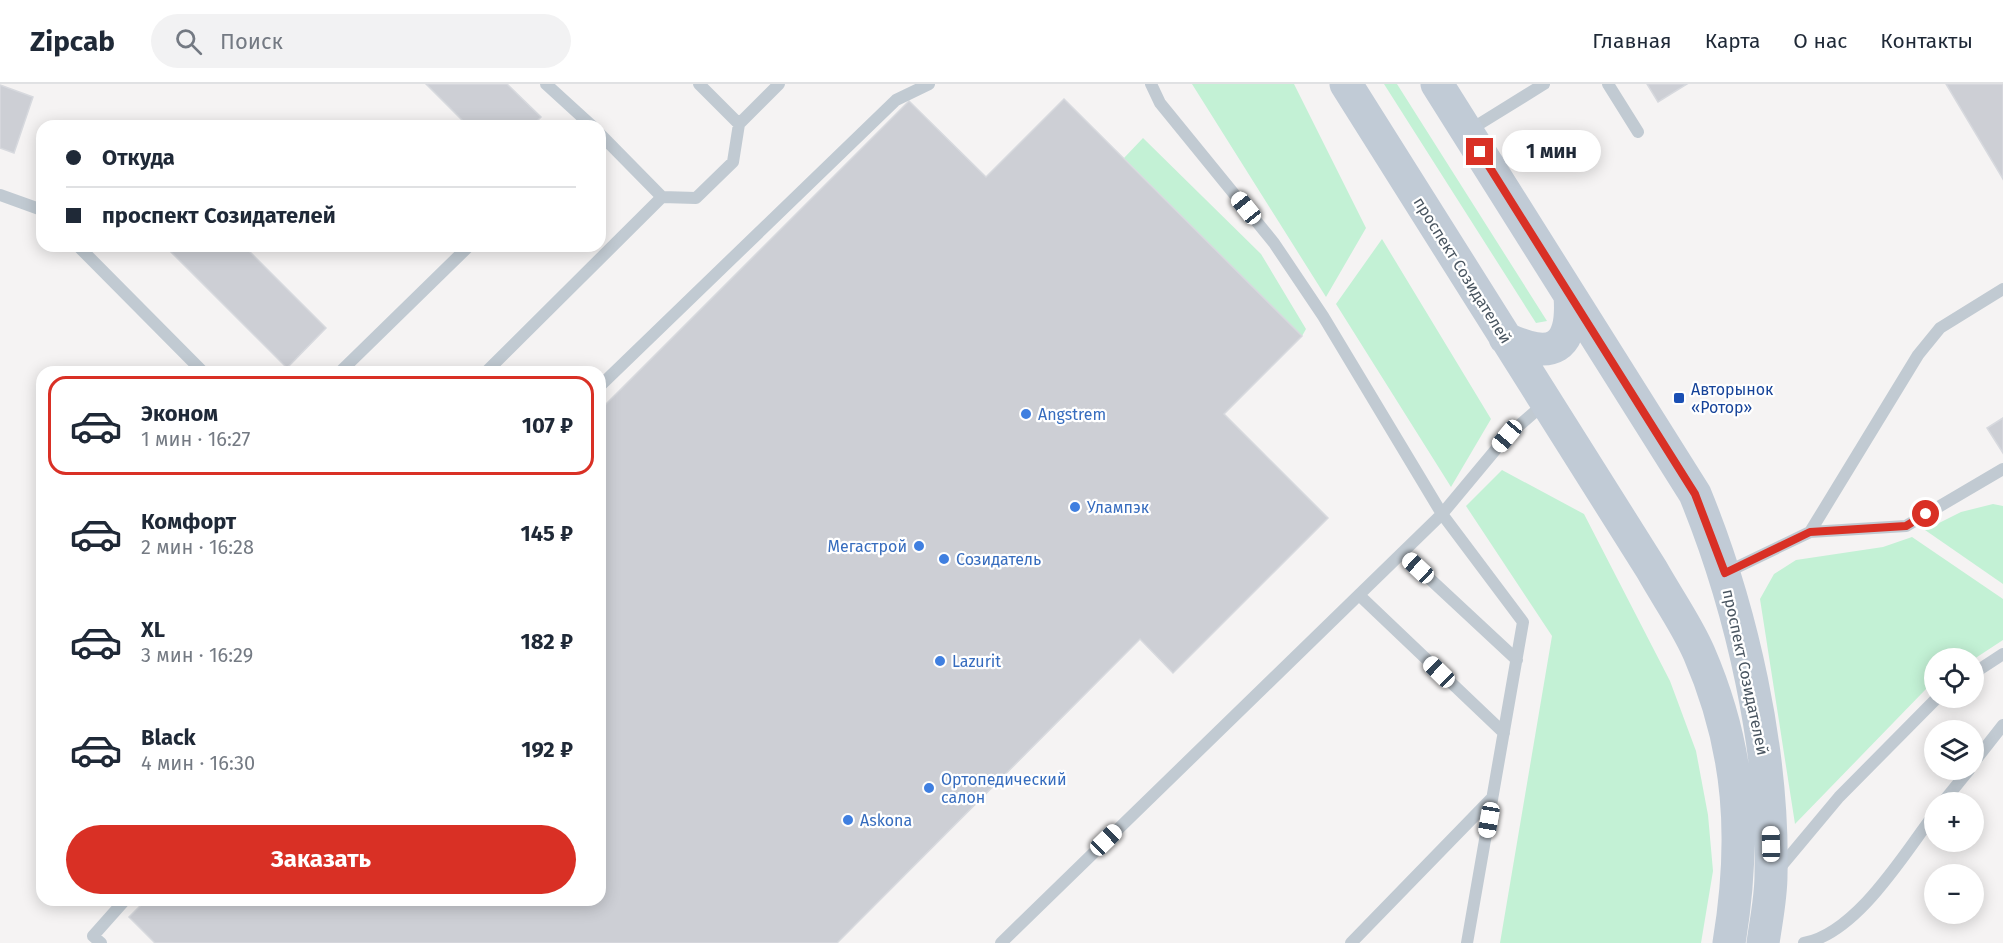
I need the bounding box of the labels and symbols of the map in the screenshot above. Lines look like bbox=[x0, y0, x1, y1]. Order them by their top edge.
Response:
callout: 1 мин bbox=[1501, 131, 1600, 173]
route end bbox=[1466, 138, 1493, 165]
car bbox=[1228, 188, 1264, 228]
street label: проспект Созидателей bbox=[1410, 193, 1515, 347]
place label: Авторынок «Ротор» bbox=[1691, 380, 1774, 417]
marker: Авторынок «Ротор» bbox=[1672, 391, 1686, 405]
place label: Angstrem bbox=[1038, 405, 1106, 424]
marker: Angstrem bbox=[1019, 407, 1033, 421]
car bbox=[1489, 416, 1525, 456]
place label: Улампэк bbox=[1087, 498, 1150, 517]
marker: Улампэк bbox=[1068, 500, 1082, 514]
route start bbox=[1912, 500, 1939, 527]
place label: Мегастрой bbox=[828, 537, 907, 556]
marker: Мегастрой bbox=[912, 539, 926, 553]
car bbox=[1399, 549, 1437, 587]
place label: Созидатель bbox=[956, 550, 1041, 569]
marker: Созидатель bbox=[937, 552, 951, 566]
street label: проспект Созидателей bbox=[1719, 587, 1772, 757]
place label: Lazurit bbox=[952, 652, 1001, 671]
car bbox=[1420, 653, 1458, 691]
marker: Lazurit bbox=[933, 654, 947, 668]
place label: Ортопедический салон bbox=[941, 770, 1067, 807]
marker: Ортопедический салон bbox=[922, 781, 936, 795]
car bbox=[1477, 801, 1501, 839]
place label: Askona bbox=[860, 811, 912, 830]
marker: Askona bbox=[841, 813, 855, 827]
car bbox=[1087, 821, 1125, 859]
car bbox=[1762, 826, 1780, 862]

